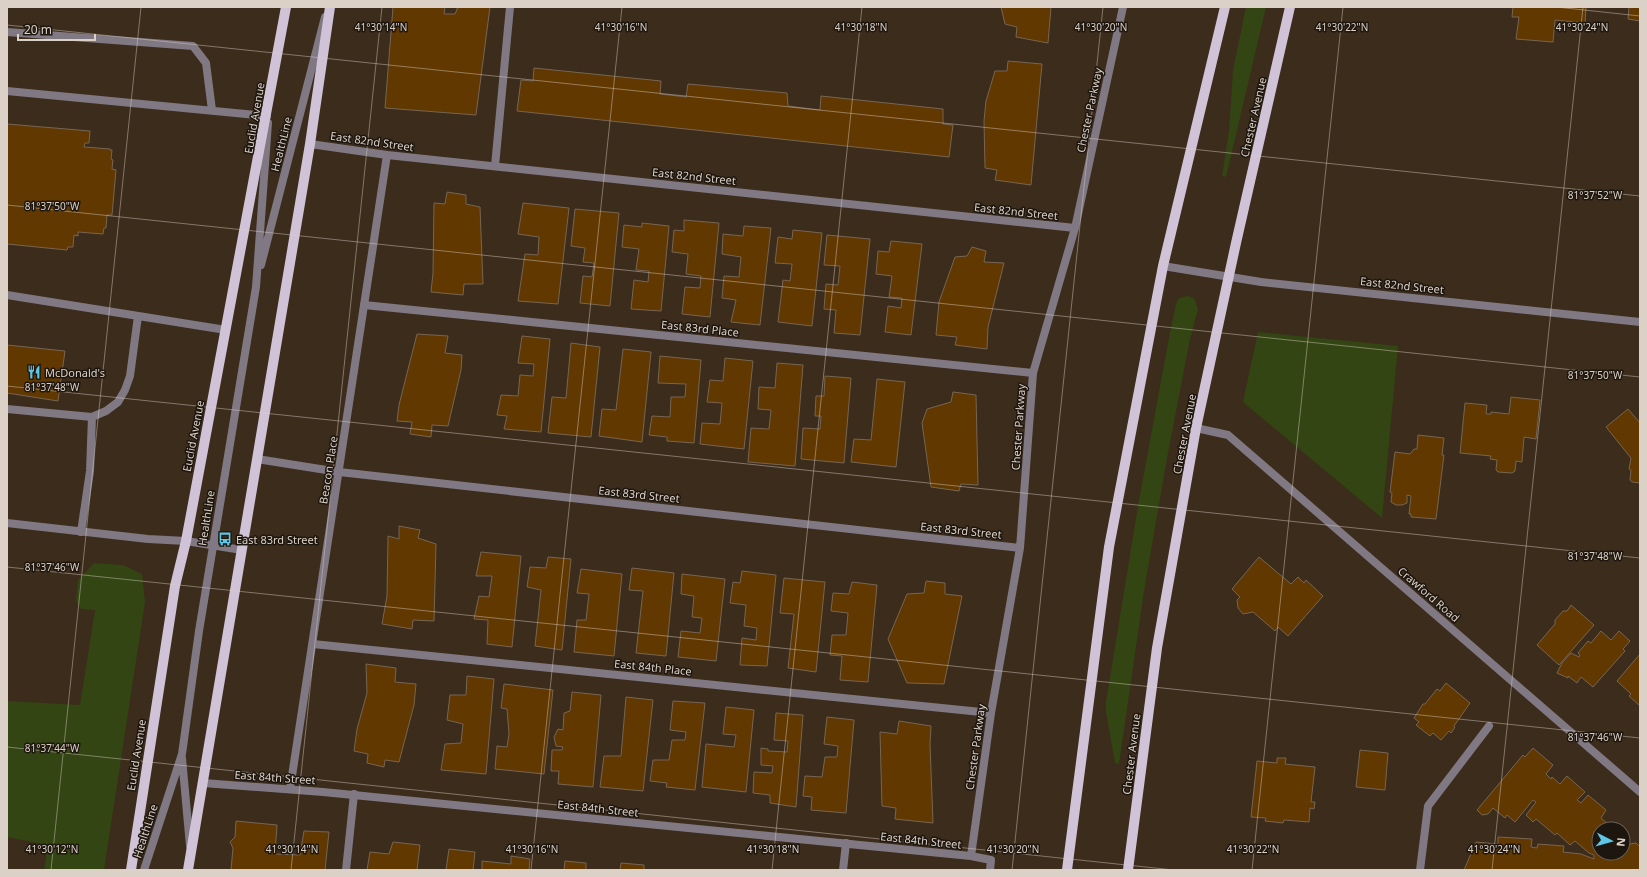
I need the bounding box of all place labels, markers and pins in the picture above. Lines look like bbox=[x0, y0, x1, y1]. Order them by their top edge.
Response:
restaurant icon: McDonald's bbox=[26, 364, 42, 380]
place label: McDonald's bbox=[45, 365, 105, 380]
bus stop icon: East 83rd Street bbox=[217, 531, 233, 547]
place label: East 83rd Street bbox=[236, 532, 318, 547]

